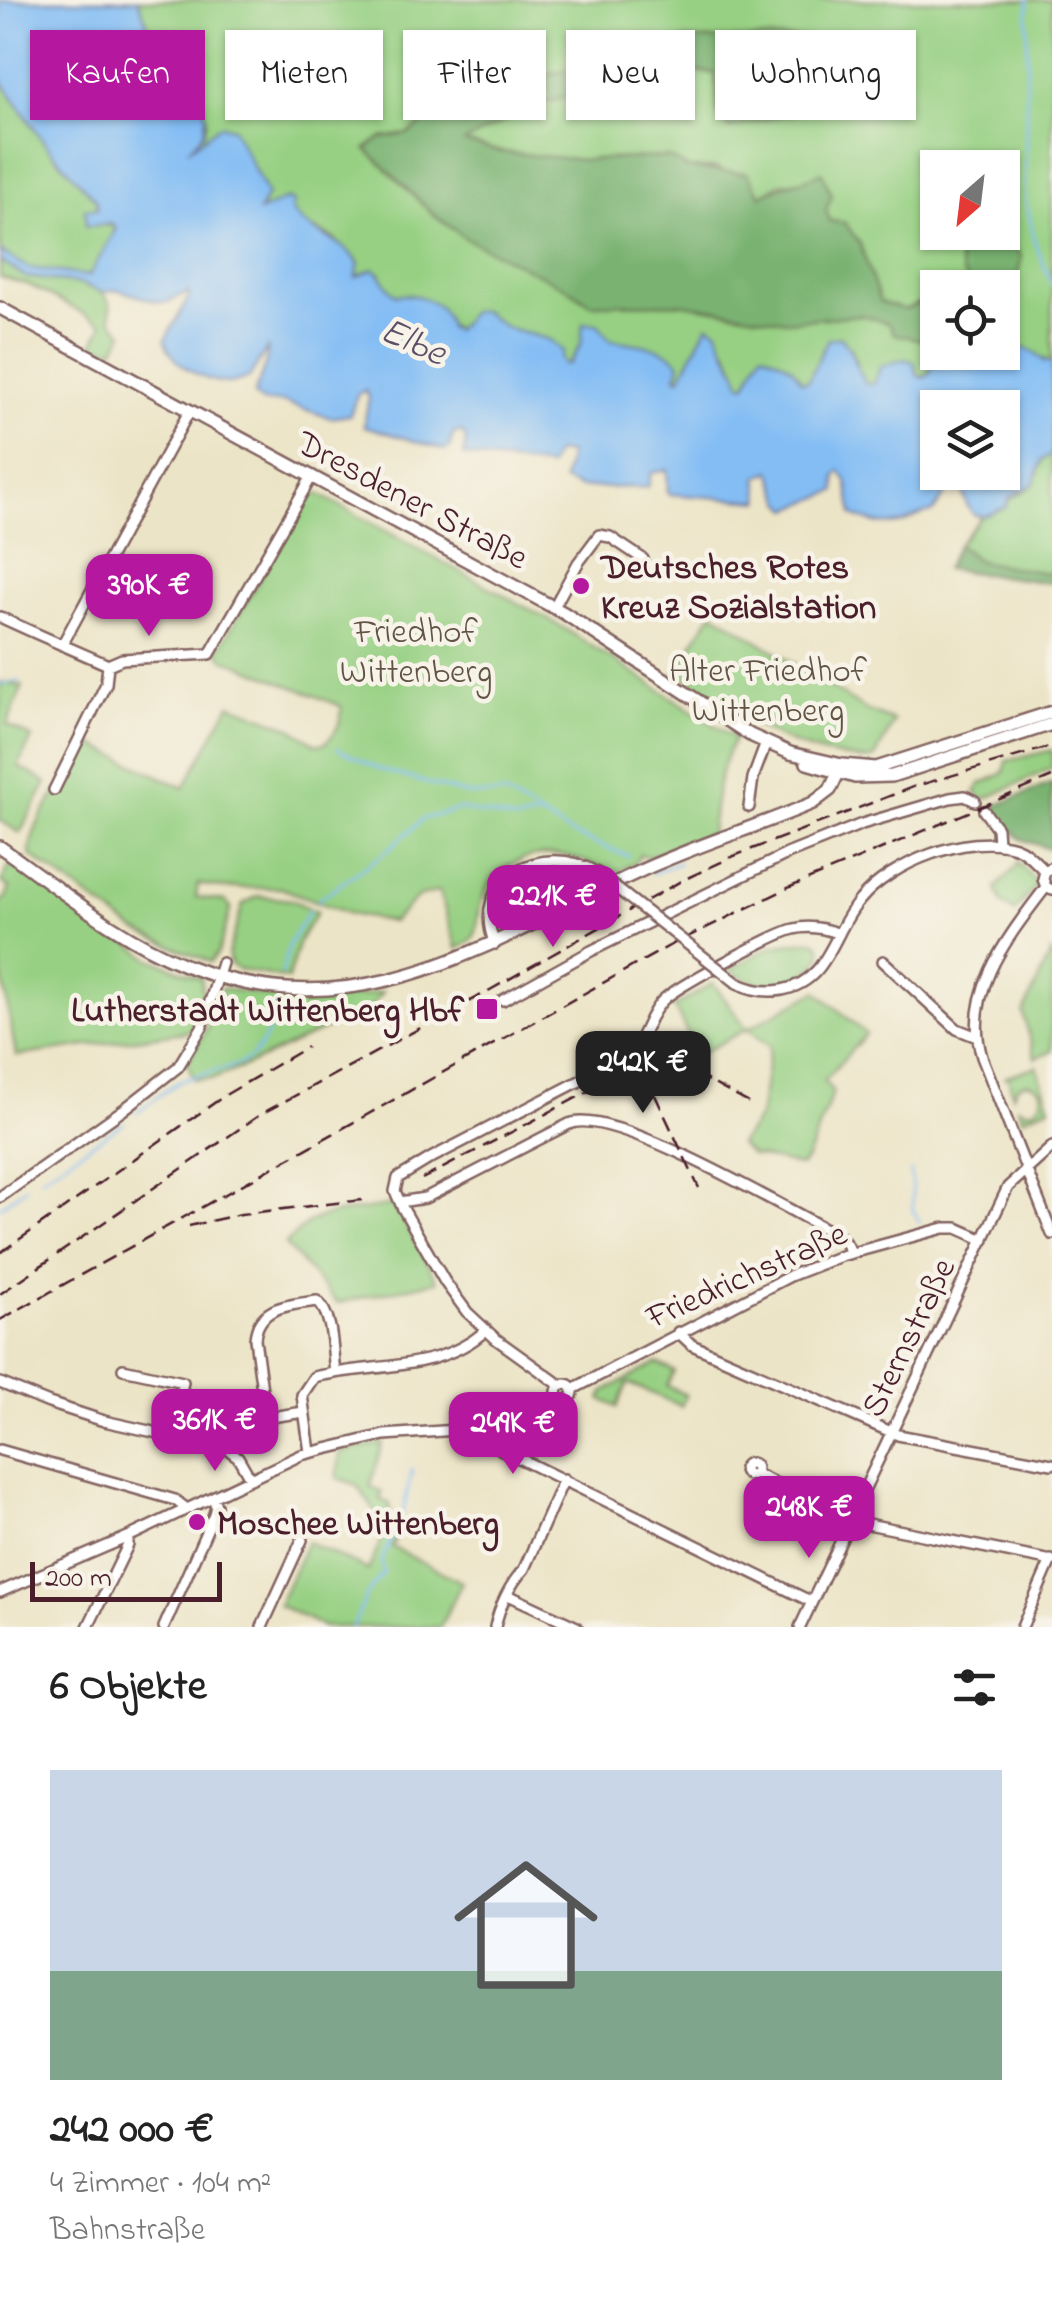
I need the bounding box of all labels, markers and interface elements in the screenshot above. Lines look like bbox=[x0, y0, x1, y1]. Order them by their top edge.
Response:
chip: Kaufen bbox=[30, 30, 205, 120]
chip: Mieten bbox=[225, 30, 383, 120]
chip: Filter bbox=[403, 30, 546, 120]
chip: Neu bbox=[566, 30, 695, 120]
chip: Wohnung bbox=[715, 30, 916, 120]
north arrow bbox=[920, 150, 1020, 250]
map controls bbox=[920, 150, 1020, 490]
button: locate bbox=[920, 270, 1020, 370]
water label: Elbe bbox=[371, 305, 456, 384]
button: layers bbox=[920, 390, 1020, 490]
street label: Dresdener Straße bbox=[286, 419, 537, 585]
place label: Deutsches Rotes Kreuz Sozialstation bbox=[599, 544, 876, 635]
pin: 390K € bbox=[68, 554, 230, 639]
text: 390K € bbox=[108, 563, 190, 610]
marker: Deutsches Rotes Kreuz Sozialstation bbox=[570, 575, 592, 597]
park label: Friedhof Wittenberg bbox=[340, 608, 492, 699]
park label: Alter Friedhof Wittenberg bbox=[669, 647, 868, 738]
pin: 221K € bbox=[472, 865, 634, 950]
text: 221K € bbox=[509, 874, 597, 921]
place label: Lutherstadt Wittenberg Hbf bbox=[71, 987, 465, 1039]
marker: Lutherstadt Wittenberg Hbf bbox=[474, 996, 500, 1022]
pin: 242K € bbox=[562, 1031, 724, 1116]
text: 242K € bbox=[598, 1040, 688, 1087]
street label: Friedrichstraße bbox=[638, 1210, 856, 1345]
street label: Sternstraße bbox=[850, 1250, 971, 1427]
pin: 361K € bbox=[134, 1389, 296, 1474]
pin: 249K € bbox=[432, 1392, 594, 1477]
text: 361K € bbox=[173, 1398, 257, 1445]
text: 249K € bbox=[471, 1401, 555, 1448]
pin: 248K € bbox=[728, 1476, 890, 1561]
text: 248K € bbox=[766, 1485, 852, 1532]
place label: Moschee Wittenberg bbox=[217, 1500, 499, 1552]
marker: Moschee Wittenberg bbox=[186, 1511, 208, 1533]
scale bar bbox=[30, 1557, 222, 1602]
text: 200 m bbox=[45, 1559, 112, 1600]
text: 6 Objekte bbox=[50, 1657, 206, 1718]
icon: filters bbox=[947, 1660, 1002, 1715]
icon: home bbox=[436, 1835, 616, 2015]
text: 242 000 € bbox=[50, 2100, 214, 2161]
text: 4 Zimmer · 104 m² bbox=[50, 2161, 271, 2208]
text: Bahnstraße bbox=[50, 2208, 205, 2255]

